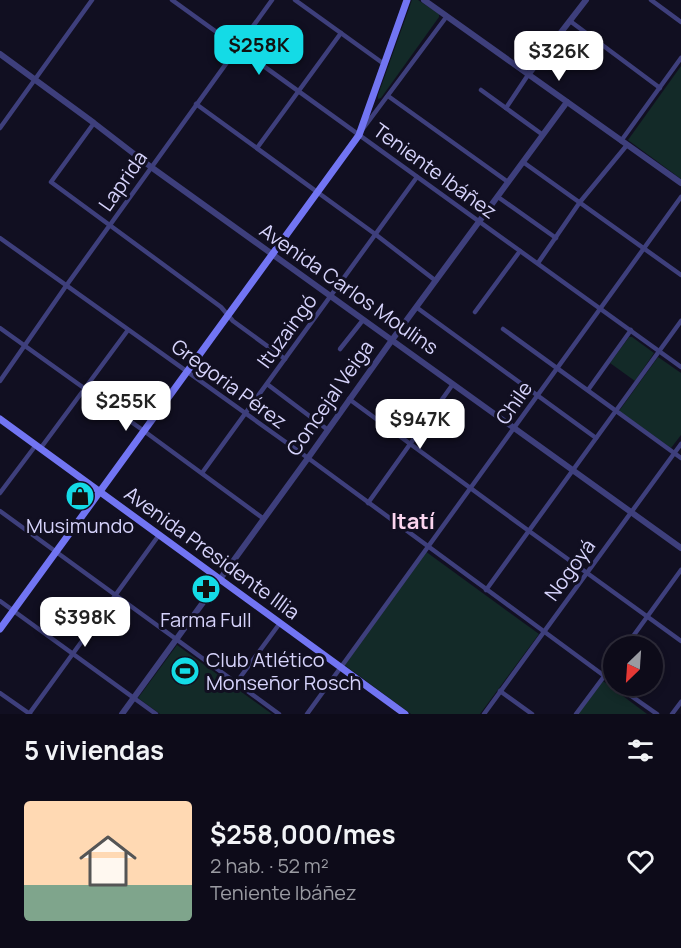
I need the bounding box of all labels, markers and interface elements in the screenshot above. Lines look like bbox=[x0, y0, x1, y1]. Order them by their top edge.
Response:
pin: $258K bbox=[217, 25, 301, 76]
text: $258K bbox=[228, 31, 290, 58]
pin: $326K bbox=[517, 31, 601, 82]
text: $326K bbox=[528, 37, 590, 64]
street label: Teniente Ibáñez bbox=[368, 117, 503, 225]
street label: Laprida bbox=[92, 145, 153, 216]
street label: Avenida Carlos Moulins bbox=[255, 217, 444, 361]
street label: Ituzaingó bbox=[250, 288, 323, 373]
street label: Gregoria Pérez bbox=[166, 333, 292, 435]
street label: Concejal Veiga bbox=[280, 335, 379, 461]
street label: Chile bbox=[489, 376, 538, 430]
pin: $255K bbox=[84, 381, 168, 432]
text: $255K bbox=[96, 387, 156, 414]
pin: $947K bbox=[378, 399, 462, 450]
text: $947K bbox=[390, 405, 450, 432]
shop icon: Musimundo bbox=[64, 480, 96, 512]
street label: Avenida Presidente Illia bbox=[119, 480, 305, 625]
district label: Itatí bbox=[391, 506, 435, 536]
place label: Musimundo bbox=[26, 512, 134, 539]
street label: Nogoyá bbox=[538, 533, 601, 606]
pharmacy icon: Farma Full bbox=[190, 573, 222, 605]
pin: $398K bbox=[43, 597, 127, 648]
text: $398K bbox=[54, 603, 116, 630]
place label: Farma Full bbox=[160, 606, 252, 633]
north arrow bbox=[603, 636, 663, 696]
map controls bbox=[603, 636, 663, 696]
place label: Club Atlético Monseñor Rosch bbox=[206, 646, 361, 696]
sports icon: Club Atlético Monseñor Rosch bbox=[169, 655, 201, 687]
text: 5 viviendas bbox=[24, 732, 164, 768]
icon: filters bbox=[624, 734, 657, 767]
text: $258,000/mes bbox=[210, 816, 396, 852]
icon: home bbox=[72, 825, 144, 897]
icon: heart bbox=[624, 845, 657, 878]
text: 2 hab. · 52 m² bbox=[210, 852, 329, 879]
text: Teniente Ibáñez bbox=[210, 879, 357, 906]

